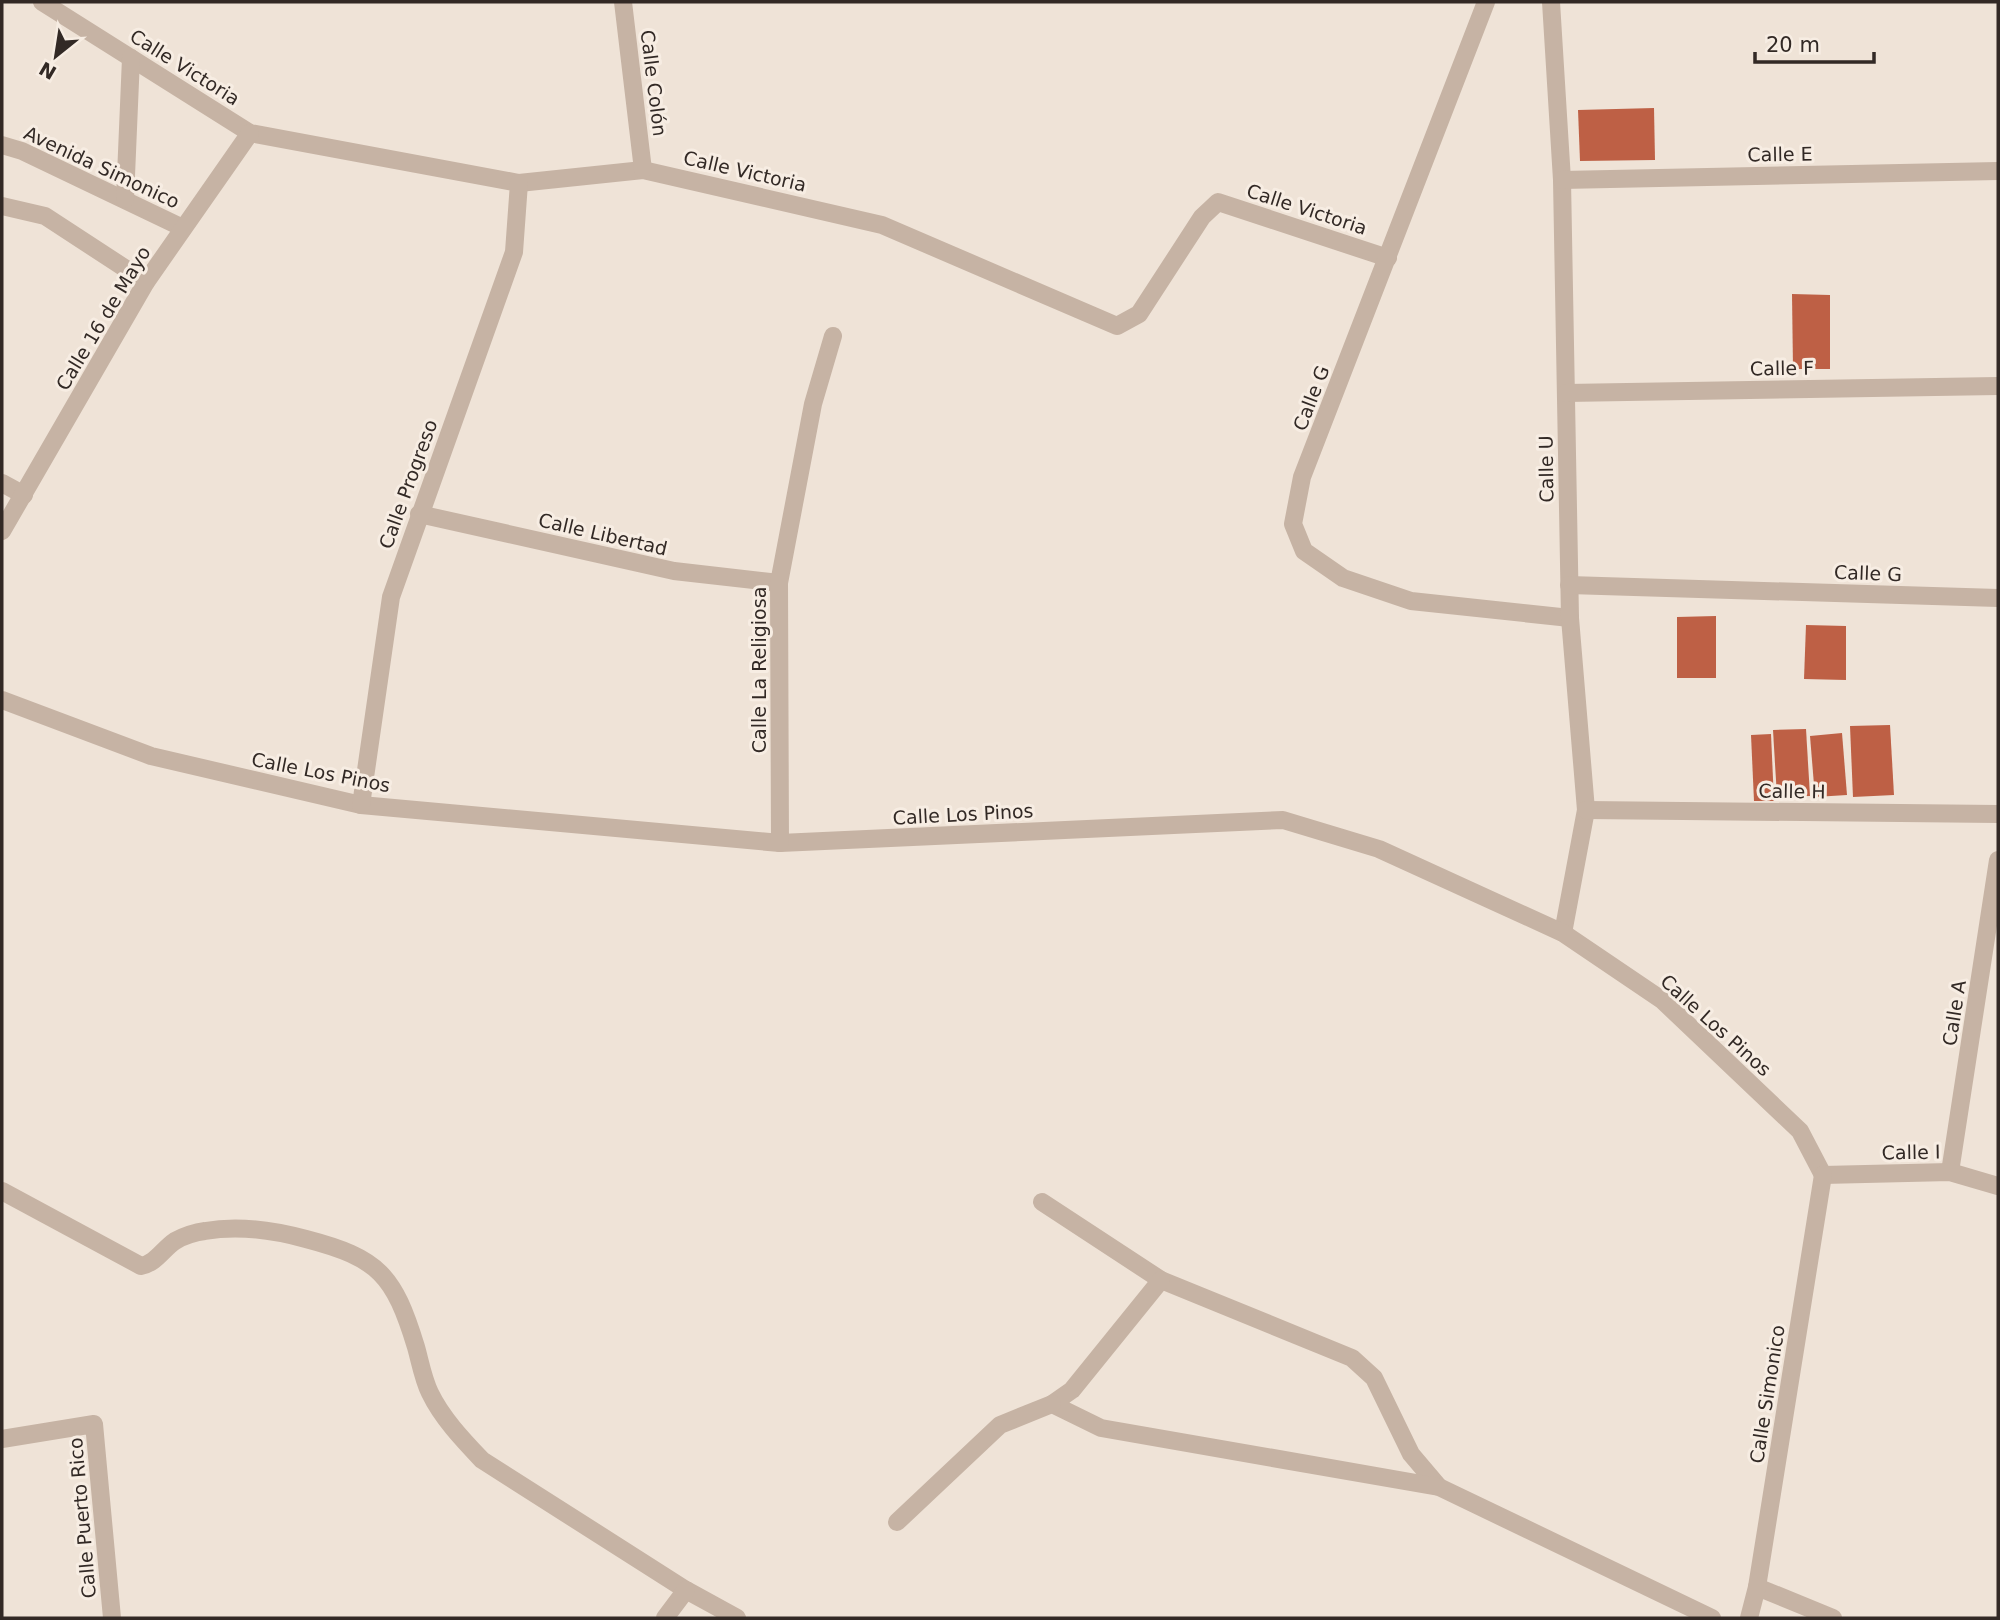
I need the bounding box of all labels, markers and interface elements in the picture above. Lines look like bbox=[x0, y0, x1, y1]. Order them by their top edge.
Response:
north arrow bbox=[21, 21, 91, 91]
scale bar bbox=[1755, 21, 1874, 65]
street label: Calle Victoria bbox=[126, 24, 244, 110]
street label: Calle Colón bbox=[637, 29, 671, 137]
text: 20 m bbox=[1766, 33, 1820, 57]
text: N bbox=[35, 57, 60, 84]
street label: Avenida Simonico bbox=[21, 121, 183, 213]
street label: Calle E bbox=[1747, 142, 1813, 166]
street label: Calle Victoria bbox=[681, 146, 809, 196]
street label: Calle Victoria bbox=[1244, 179, 1370, 239]
street label: Calle 16 de Mayo bbox=[51, 242, 155, 394]
street label: Calle F bbox=[1750, 356, 1814, 380]
street label: Calle G bbox=[1289, 362, 1333, 434]
street label: Calle Progreso bbox=[374, 416, 442, 552]
street label: Calle U bbox=[1534, 435, 1558, 503]
street label: Calle Libertad bbox=[536, 508, 670, 560]
street label: Calle G bbox=[1834, 561, 1902, 585]
street label: Calle La Religiosa bbox=[748, 587, 770, 753]
street label: Calle Los Pinos bbox=[250, 748, 392, 796]
street label: Calle H bbox=[1758, 779, 1826, 803]
street label: Calle Los Pinos bbox=[892, 799, 1034, 829]
street label: Calle Los Pinos bbox=[1656, 970, 1776, 1080]
street label: Calle A bbox=[1938, 979, 1970, 1047]
street label: Calle I bbox=[1881, 1140, 1941, 1164]
street label: Calle Simonico bbox=[1745, 1323, 1789, 1465]
street label: Calle Puerto Rico bbox=[64, 1437, 100, 1599]

